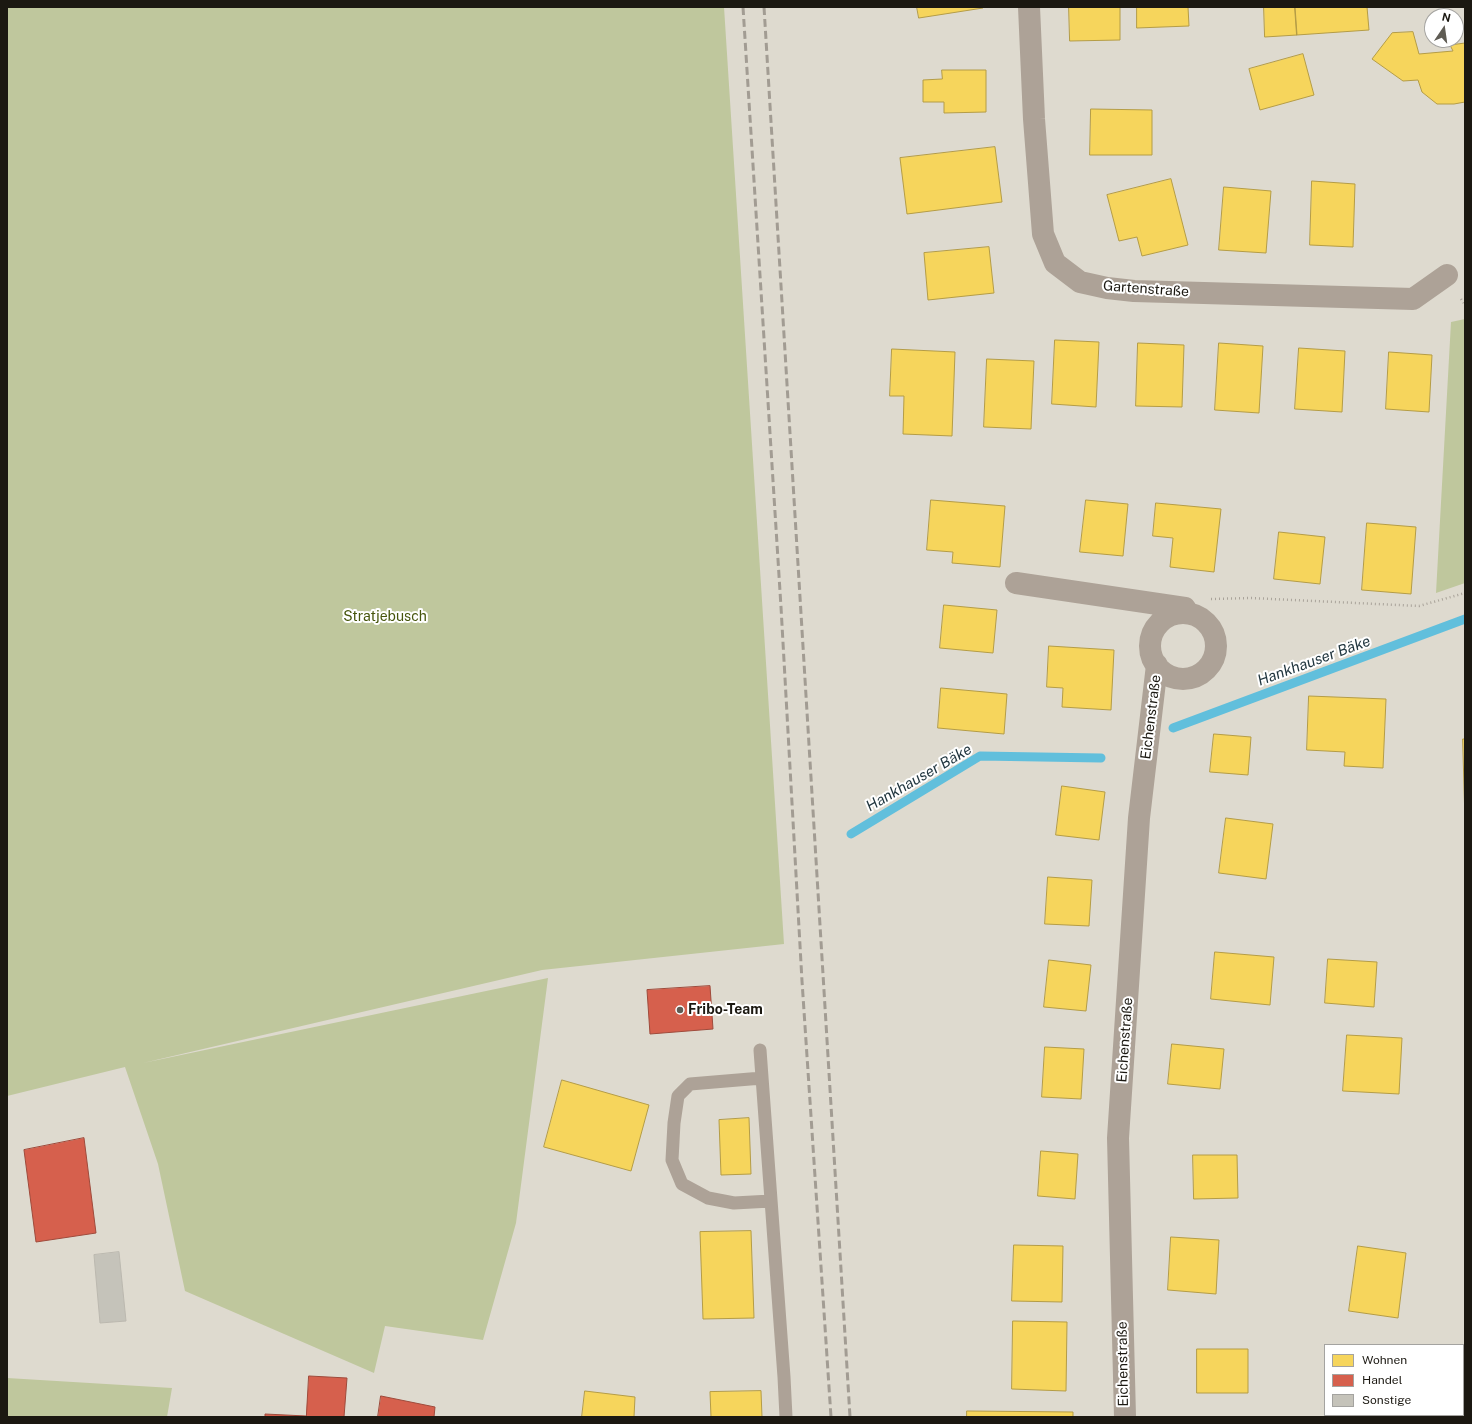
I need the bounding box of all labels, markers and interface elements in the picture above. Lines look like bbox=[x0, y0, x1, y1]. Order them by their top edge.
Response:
north arrow bbox=[1424, 8, 1464, 48]
text: N bbox=[1441, 10, 1452, 24]
street label: Gartenstraße bbox=[1103, 278, 1189, 300]
park label: Stratjebusch bbox=[343, 609, 427, 625]
water label: Hankhauser Bäke bbox=[1255, 632, 1373, 690]
street label: Eichenstraße bbox=[1137, 674, 1165, 760]
water label: Hankhauser Bäke bbox=[863, 740, 975, 816]
street label: Eichenstraße bbox=[1114, 997, 1136, 1083]
place label: Fribo-Team bbox=[688, 1002, 763, 1018]
marker: Fribo-Team bbox=[675, 1005, 685, 1015]
street label: Eichenstraße bbox=[1114, 1321, 1132, 1407]
legend bbox=[1324, 1344, 1464, 1416]
text: Wohnen bbox=[1362, 1353, 1407, 1367]
text: Handel bbox=[1362, 1373, 1402, 1387]
text: Sonstige bbox=[1362, 1393, 1411, 1407]

